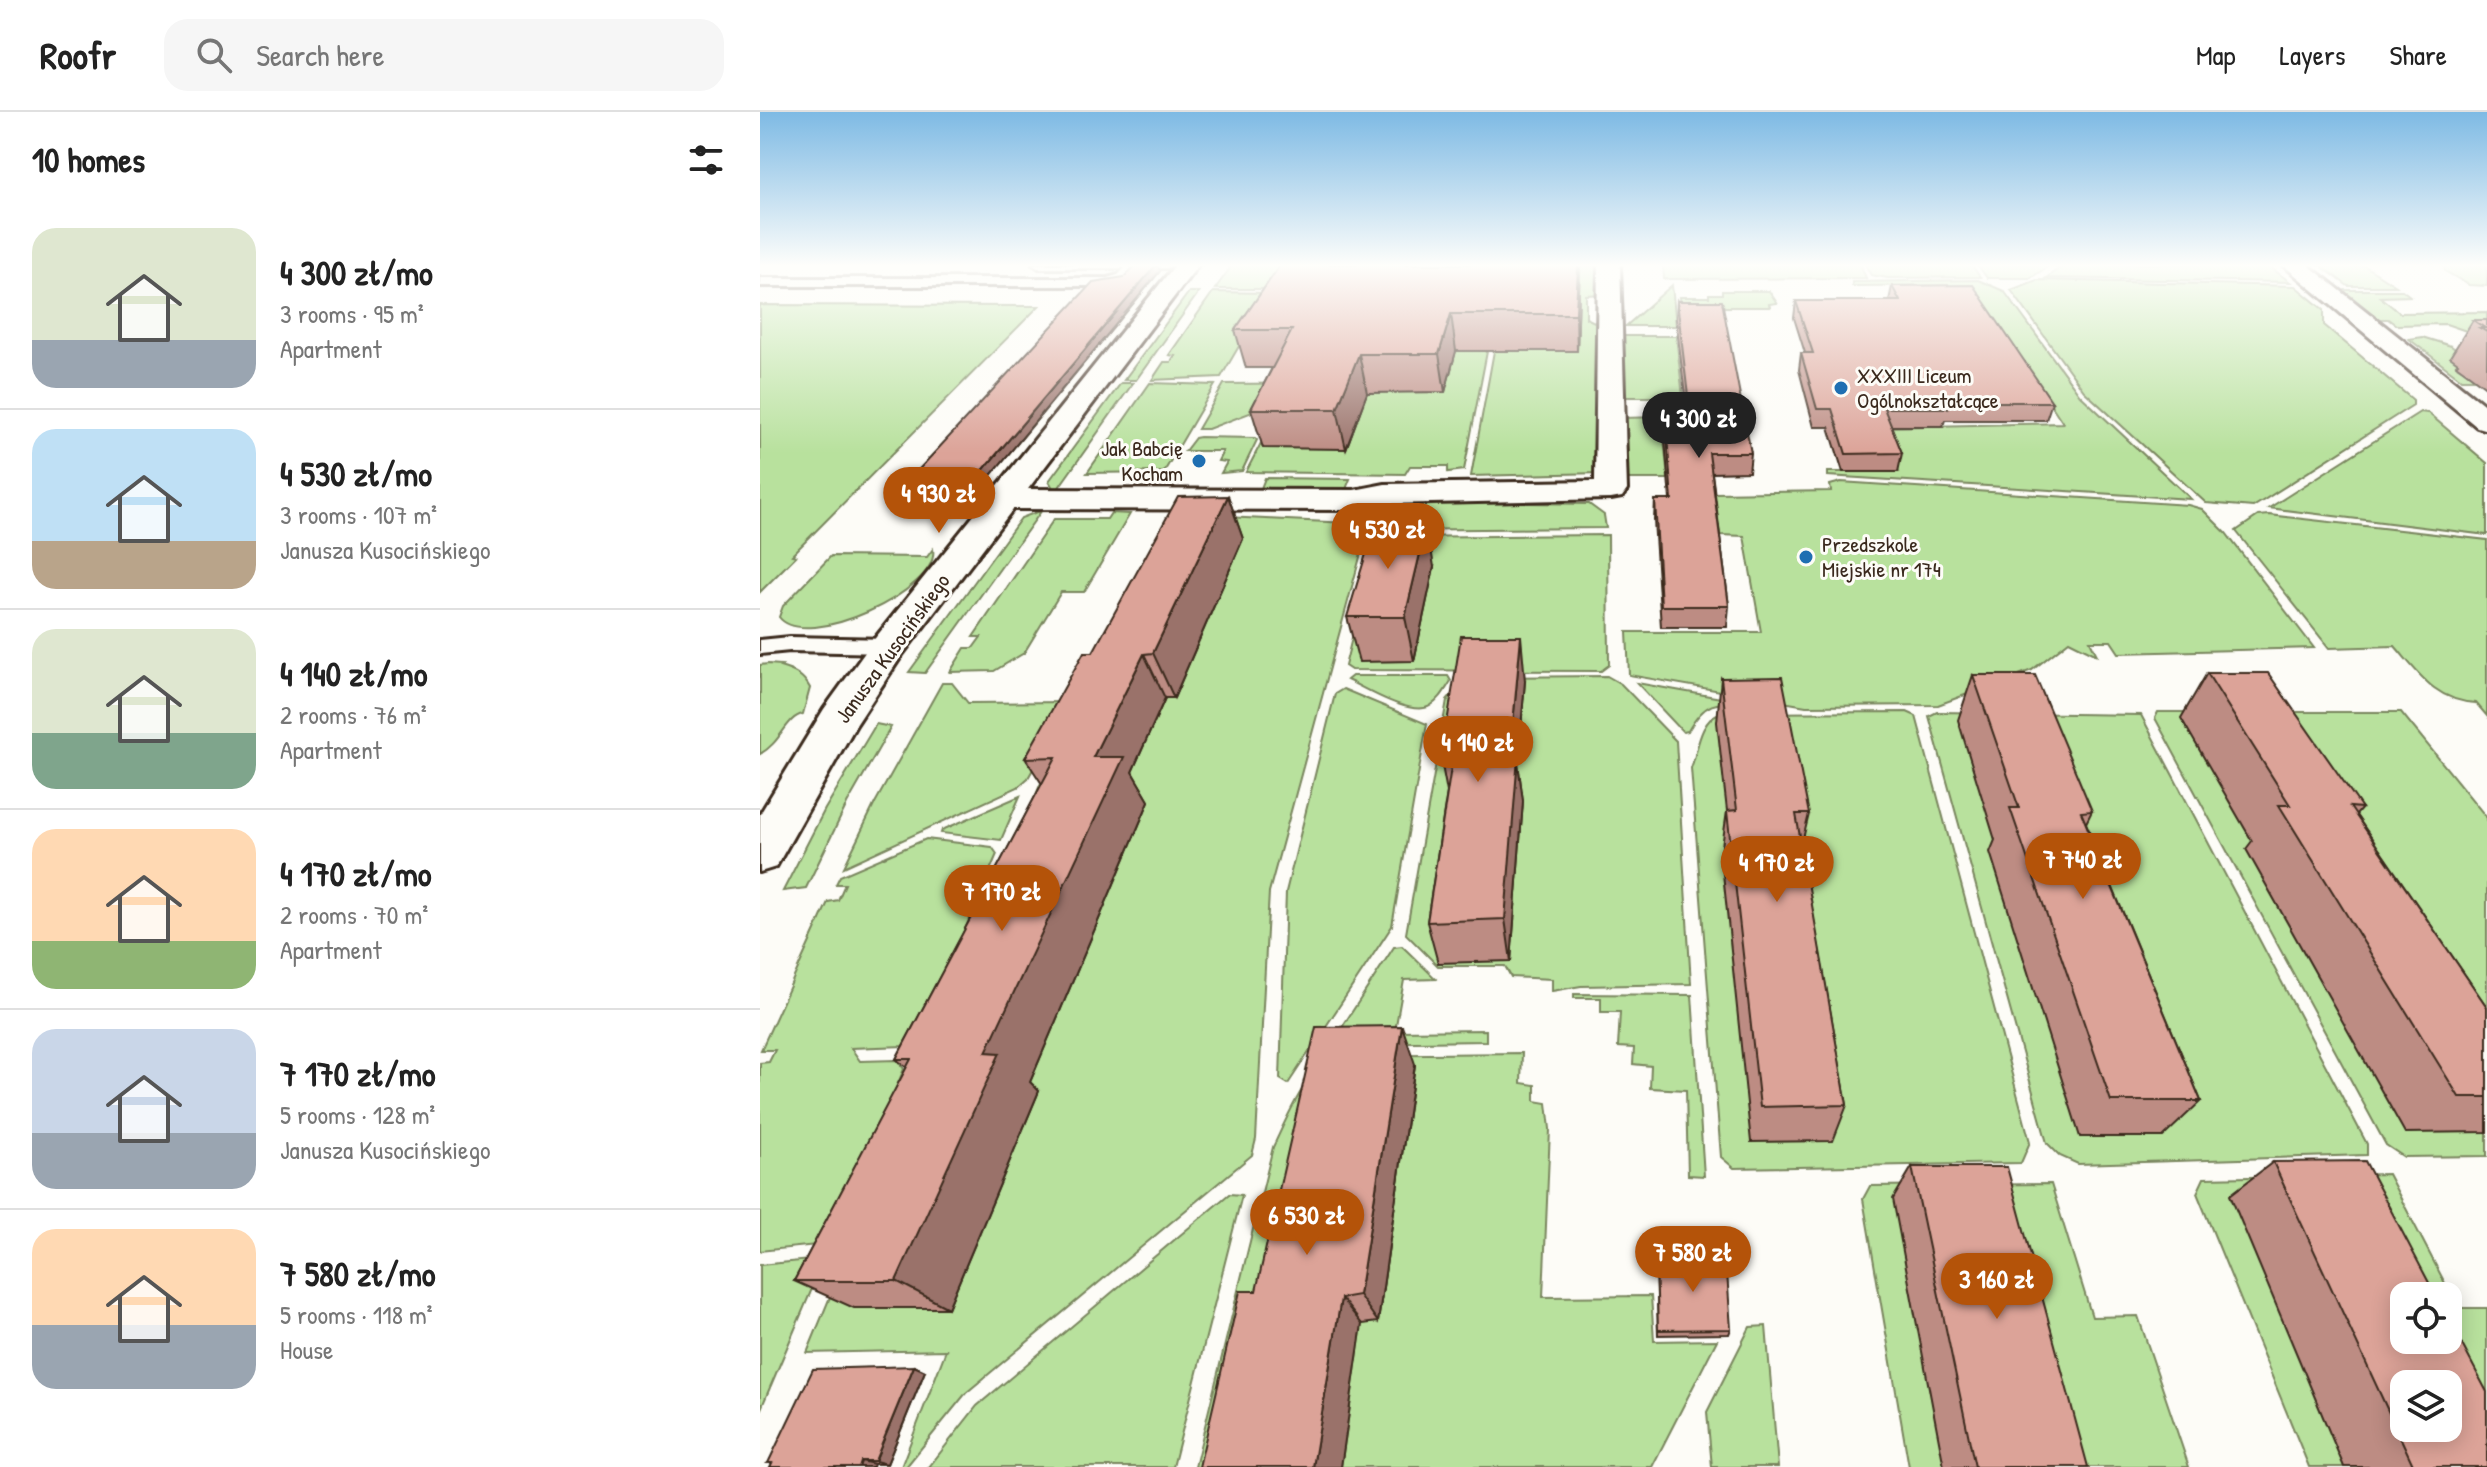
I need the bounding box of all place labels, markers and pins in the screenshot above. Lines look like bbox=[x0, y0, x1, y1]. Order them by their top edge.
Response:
place label: XXXIII Liceum Ogólnokształcące bbox=[1857, 360, 1999, 415]
marker: XXXIII Liceum Ogólnokształcące bbox=[1832, 379, 1850, 397]
pin: 4 300 zł bbox=[1616, 392, 1782, 460]
place label: Jak Babcię Kocham bbox=[1101, 433, 1183, 488]
marker: Jak Babcię Kocham bbox=[1190, 452, 1208, 470]
pin: 4 930 zł bbox=[856, 467, 1022, 535]
pin: 4 530 zł bbox=[1305, 503, 1471, 571]
place label: Przedszkole Miejskie nr 174 bbox=[1822, 529, 1941, 584]
marker: Przedszkole Miejskie nr 174 bbox=[1797, 548, 1815, 566]
pin: 4 140 zł bbox=[1395, 716, 1561, 784]
pin: 7 740 zł bbox=[2000, 833, 2166, 901]
pin: 4 170 zł bbox=[1694, 836, 1860, 904]
pin: 7 170 zł bbox=[919, 865, 1085, 933]
pin: 6 530 zł bbox=[1224, 1189, 1390, 1257]
pin: 7 580 zł bbox=[1610, 1226, 1776, 1294]
pin: 3 160 zł bbox=[1914, 1253, 2080, 1321]

